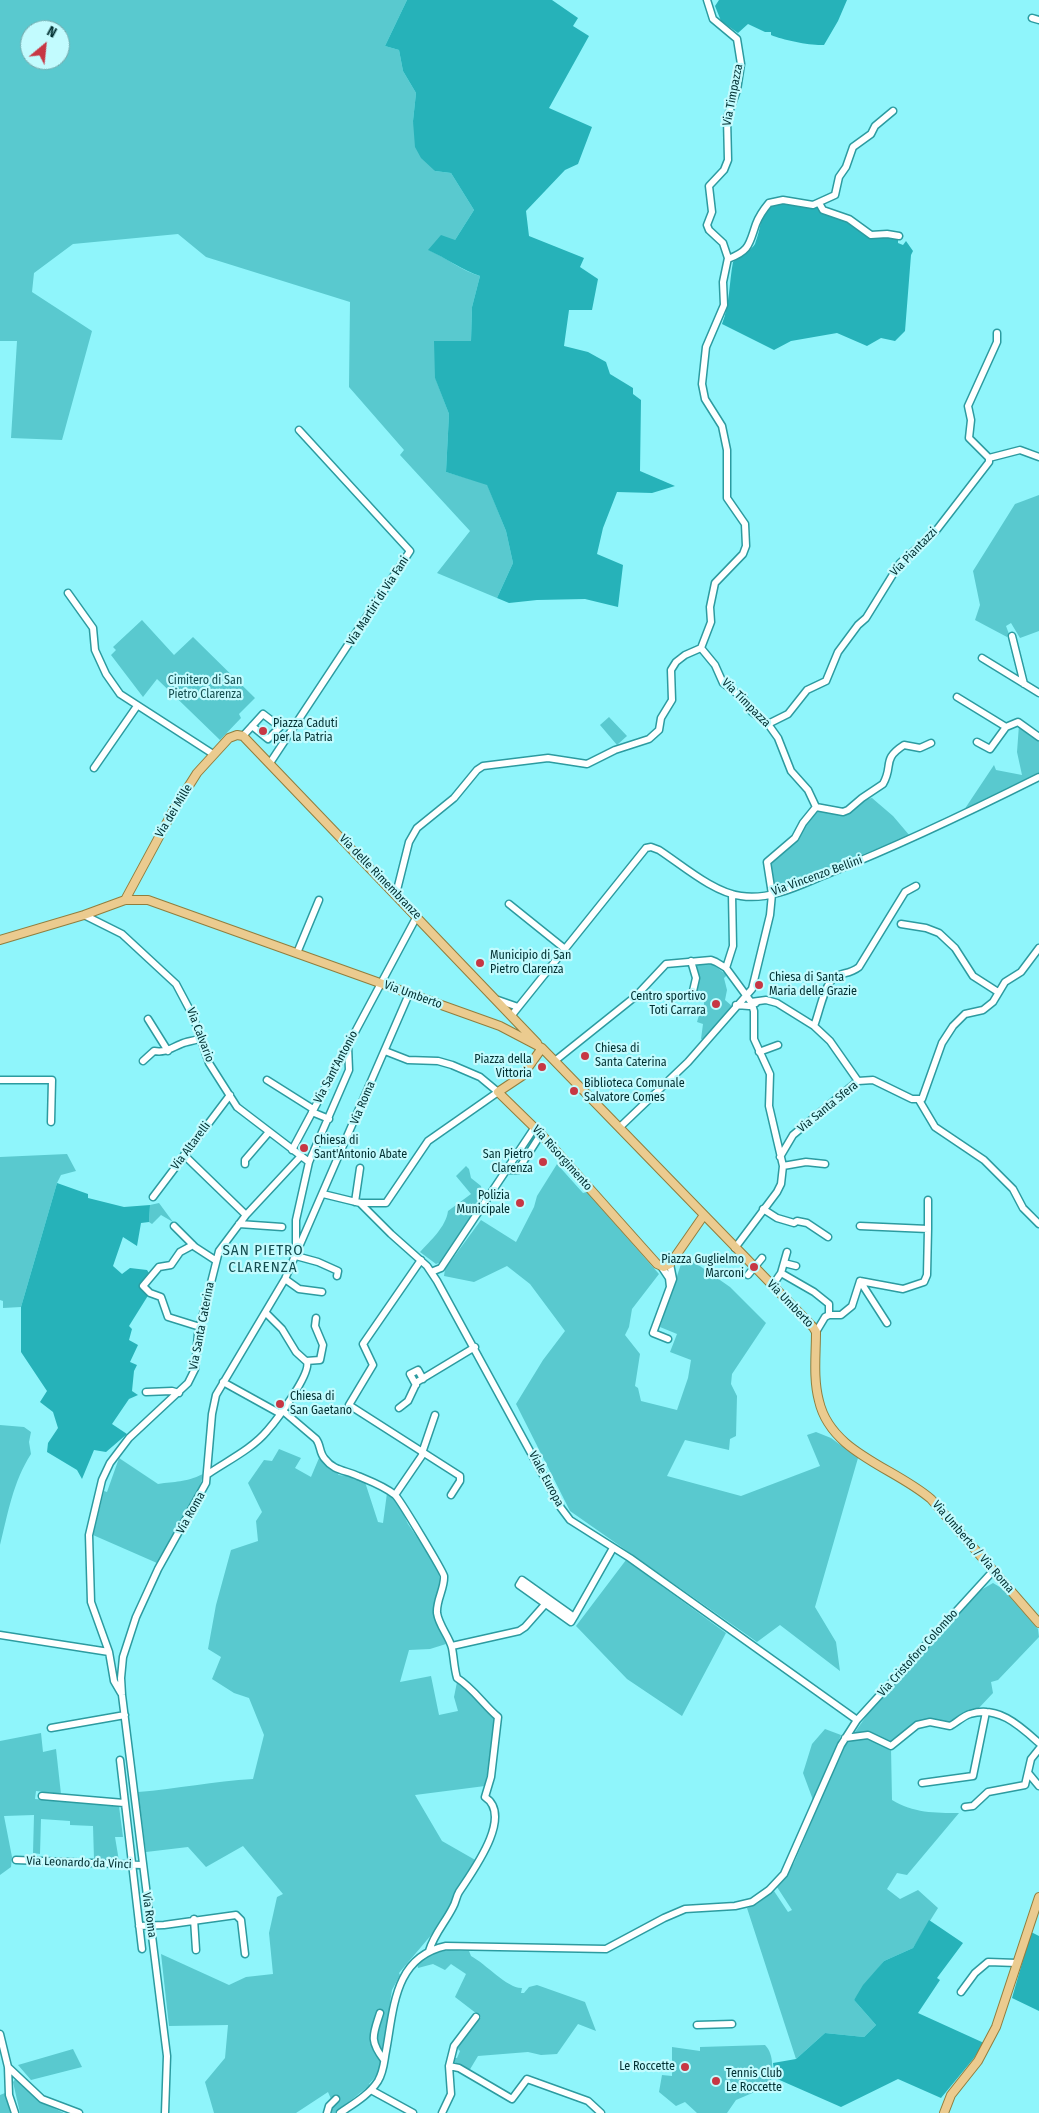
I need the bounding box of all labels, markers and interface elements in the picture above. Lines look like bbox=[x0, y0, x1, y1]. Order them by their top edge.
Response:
north arrow bbox=[20, 20, 70, 70]
text: N bbox=[44, 23, 59, 42]
street label: Via Timpazza bbox=[720, 63, 746, 127]
street label: Via Piantazzi bbox=[887, 525, 941, 579]
street label: Via Martiri di Via Fani bbox=[344, 554, 412, 648]
park label: Cimitero di San Pietro Clarenza bbox=[168, 674, 242, 702]
street label: Via Timpazza bbox=[719, 676, 773, 730]
place label: Piazza Caduti per la Patria bbox=[273, 717, 338, 745]
marker: Piazza Caduti per la Patria bbox=[257, 725, 269, 737]
street label: Via dei Mille bbox=[152, 782, 196, 840]
street label: Via delle Rimembranze bbox=[336, 832, 424, 922]
street label: Via Vincenzo Bellini bbox=[770, 853, 864, 899]
place label: Municipio di San Pietro Clarenza bbox=[490, 949, 571, 977]
marker: Municipio di San Pietro Clarenza bbox=[474, 957, 486, 969]
place label: Chiesa di Santa Maria delle Grazie bbox=[769, 971, 857, 999]
street label: Via Umberto bbox=[382, 978, 444, 1012]
marker: Chiesa di Santa Maria delle Grazie bbox=[753, 979, 765, 991]
place label: Centro sportivo Toti Carrara bbox=[630, 990, 706, 1018]
marker: Centro sportivo Toti Carrara bbox=[710, 998, 722, 1010]
street label: Via Calvario bbox=[183, 1006, 217, 1064]
street label: Via Sant'Antonio bbox=[311, 1028, 361, 1106]
place label: Chiesa di Santa Caterina bbox=[595, 1042, 667, 1070]
marker: Chiesa di Santa Caterina bbox=[579, 1050, 591, 1062]
place label: Piazza della Vittoria bbox=[474, 1053, 532, 1081]
marker: Piazza della Vittoria bbox=[536, 1061, 548, 1073]
place label: Biblioteca Comunale Salvatore Comes bbox=[584, 1077, 685, 1105]
street label: Via Santa Sfera bbox=[795, 1078, 861, 1136]
street label: Via Roma bbox=[347, 1079, 379, 1127]
marker: Biblioteca Comunale Salvatore Comes bbox=[568, 1085, 580, 1097]
street label: Via Altarelli bbox=[168, 1119, 214, 1173]
street label: Via Risorgimento bbox=[529, 1122, 595, 1194]
place label: Chiesa di Sant'Antonio Abate bbox=[314, 1134, 407, 1162]
marker: Chiesa di Sant'Antonio Abate bbox=[298, 1142, 310, 1154]
place label: San Pietro Clarenza bbox=[483, 1148, 533, 1176]
marker: San Pietro Clarenza bbox=[537, 1156, 549, 1168]
place label: Polizia Municipale bbox=[457, 1189, 510, 1217]
marker: Polizia Municipale bbox=[514, 1197, 526, 1209]
district label: SAN PIETRO CLARENZA bbox=[221, 1242, 305, 1277]
place label: Piazza Guglielmo Marconi bbox=[661, 1253, 744, 1281]
marker: Piazza Guglielmo Marconi bbox=[748, 1261, 760, 1273]
street label: Via Umberto bbox=[764, 1277, 816, 1331]
street label: Via Santa Caterina bbox=[186, 1281, 218, 1371]
place label: Chiesa di San Gaetano bbox=[290, 1390, 352, 1418]
marker: Chiesa di San Gaetano bbox=[274, 1398, 286, 1410]
street label: Viale Europa bbox=[525, 1449, 567, 1509]
street label: Via Roma bbox=[174, 1490, 208, 1536]
street label: Via Umberto / Via Roma bbox=[929, 1498, 1017, 1596]
street label: Via Cristoforo Colombo bbox=[875, 1606, 961, 1700]
street label: Via Leonardo da Vinci bbox=[26, 1854, 132, 1872]
street label: Via Roma bbox=[139, 1891, 159, 1939]
place label: Le Roccette bbox=[619, 2060, 675, 2074]
marker: Le Roccette bbox=[679, 2061, 691, 2073]
place label: Tennis Club Le Roccette bbox=[726, 2067, 782, 2095]
marker: Tennis Club Le Roccette bbox=[710, 2075, 722, 2087]

